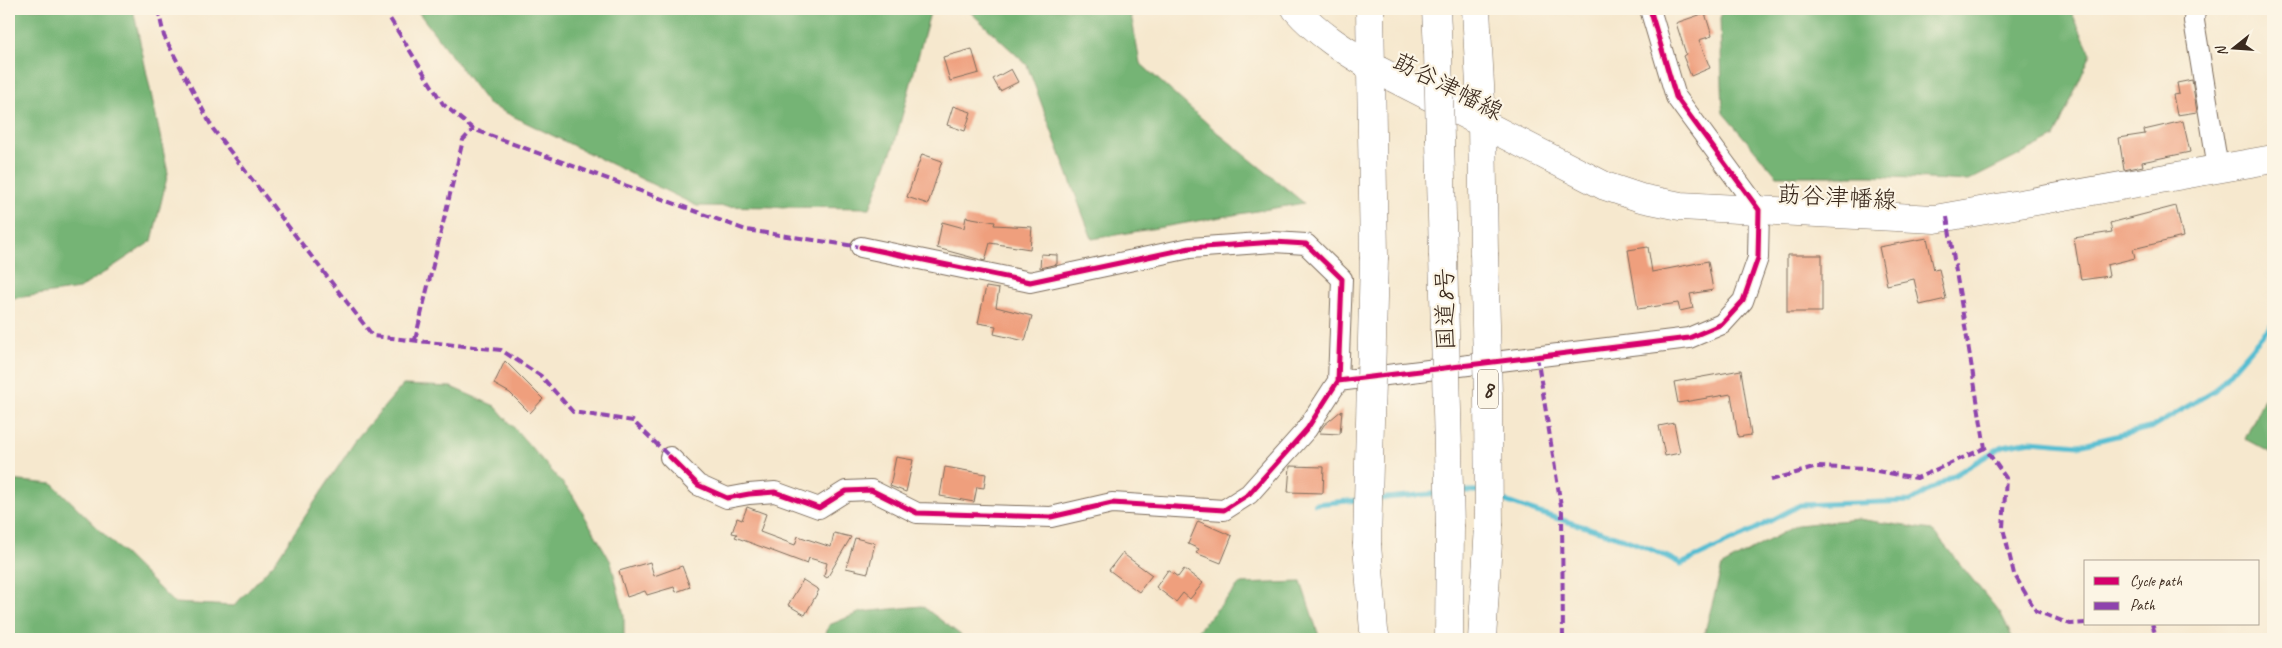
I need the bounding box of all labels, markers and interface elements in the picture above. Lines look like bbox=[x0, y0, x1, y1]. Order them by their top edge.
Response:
north arrow bbox=[2210, 22, 2260, 72]
text: N bbox=[2212, 43, 2231, 58]
street label: 莇谷津幡線 bbox=[1388, 45, 1508, 127]
street label: 莇谷津幡線 bbox=[1776, 179, 1898, 215]
street label: 国道8号 bbox=[1429, 267, 1461, 351]
road number: 8 bbox=[1478, 369, 1498, 408]
legend bbox=[2084, 560, 2260, 626]
text: Cycle path bbox=[2130, 572, 2182, 591]
text: Path bbox=[2130, 596, 2156, 615]

